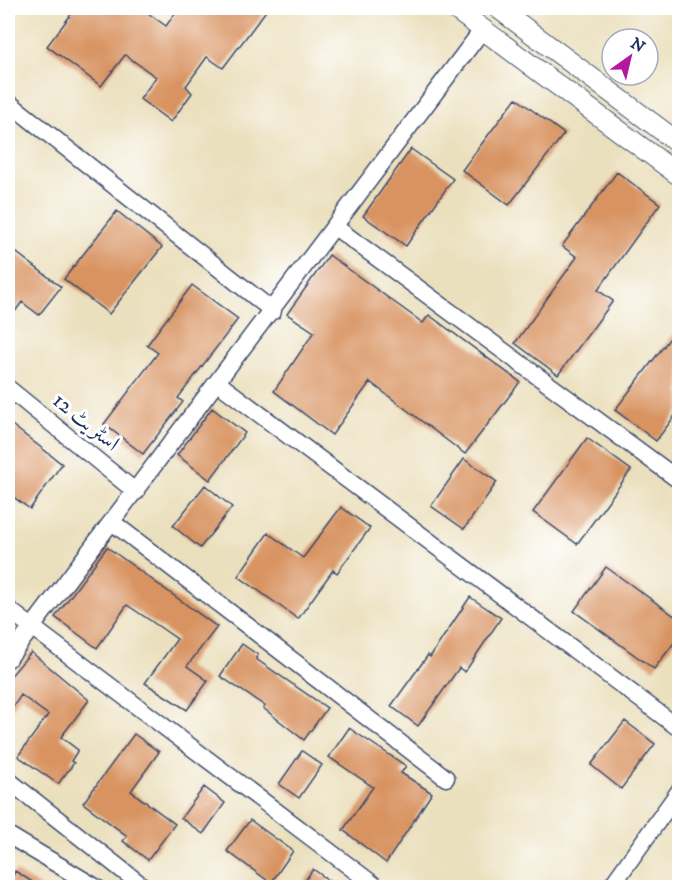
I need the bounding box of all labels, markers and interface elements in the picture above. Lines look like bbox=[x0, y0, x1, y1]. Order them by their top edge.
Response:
north arrow bbox=[600, 27, 660, 87]
text: N bbox=[627, 33, 649, 57]
street label: اسٹریٹ 12 bbox=[47, 387, 125, 457]

